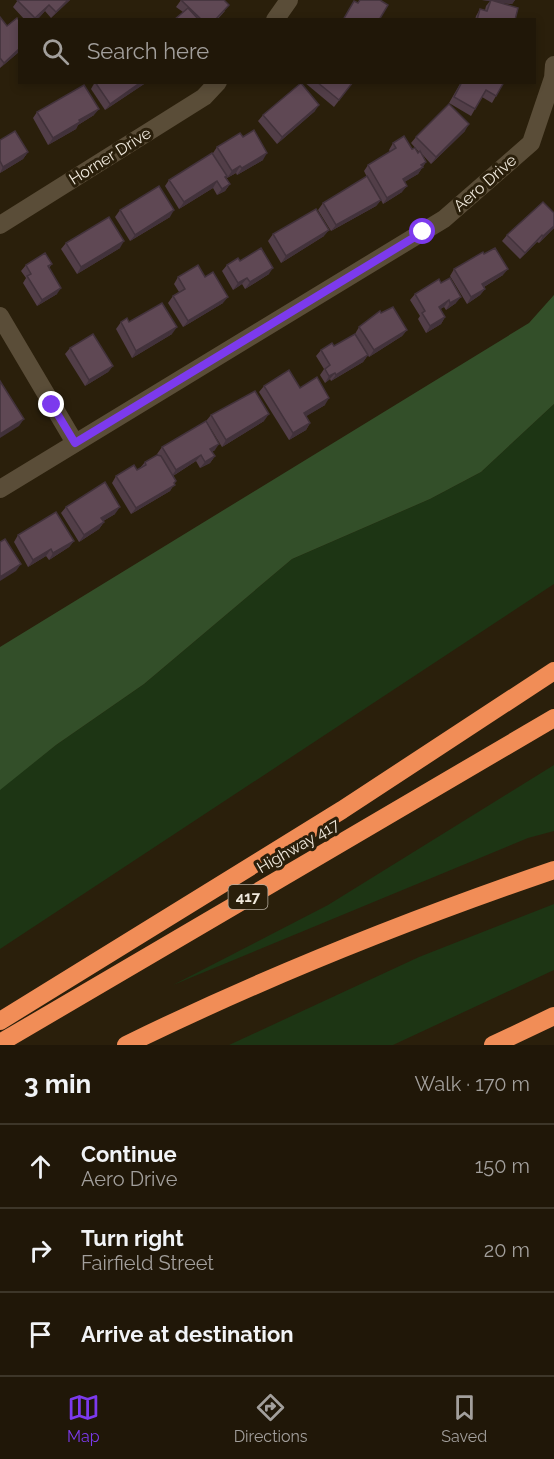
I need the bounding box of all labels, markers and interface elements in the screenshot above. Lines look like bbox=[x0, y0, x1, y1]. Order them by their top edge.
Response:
search box bbox=[18, 18, 536, 84]
icon: search bbox=[39, 35, 72, 68]
text: Search here bbox=[87, 38, 209, 64]
street label: Horner Drive bbox=[66, 123, 154, 189]
street label: Aero Drive bbox=[450, 151, 520, 215]
route start bbox=[409, 218, 435, 244]
route end bbox=[38, 391, 64, 417]
street label: Highway 417 bbox=[253, 815, 343, 877]
road number: 417 bbox=[228, 885, 268, 909]
text: 3 min bbox=[24, 1069, 91, 1099]
text: Walk · 170 m bbox=[414, 1072, 530, 1096]
text: Continue bbox=[81, 1141, 177, 1167]
icon: ahead bbox=[24, 1150, 57, 1183]
text: 150 m bbox=[475, 1154, 530, 1178]
text: Aero Drive bbox=[81, 1167, 177, 1191]
text: Turn right bbox=[81, 1225, 184, 1251]
icon: right bbox=[24, 1234, 57, 1267]
text: 20 m bbox=[484, 1238, 530, 1262]
text: Fairfield Street bbox=[81, 1251, 214, 1275]
icon: arrive bbox=[24, 1318, 57, 1351]
text: Arrive at destination bbox=[81, 1321, 294, 1347]
tab: Map bbox=[67, 1391, 100, 1446]
tab: Directions bbox=[234, 1391, 308, 1446]
tab: Saved bbox=[441, 1391, 487, 1446]

